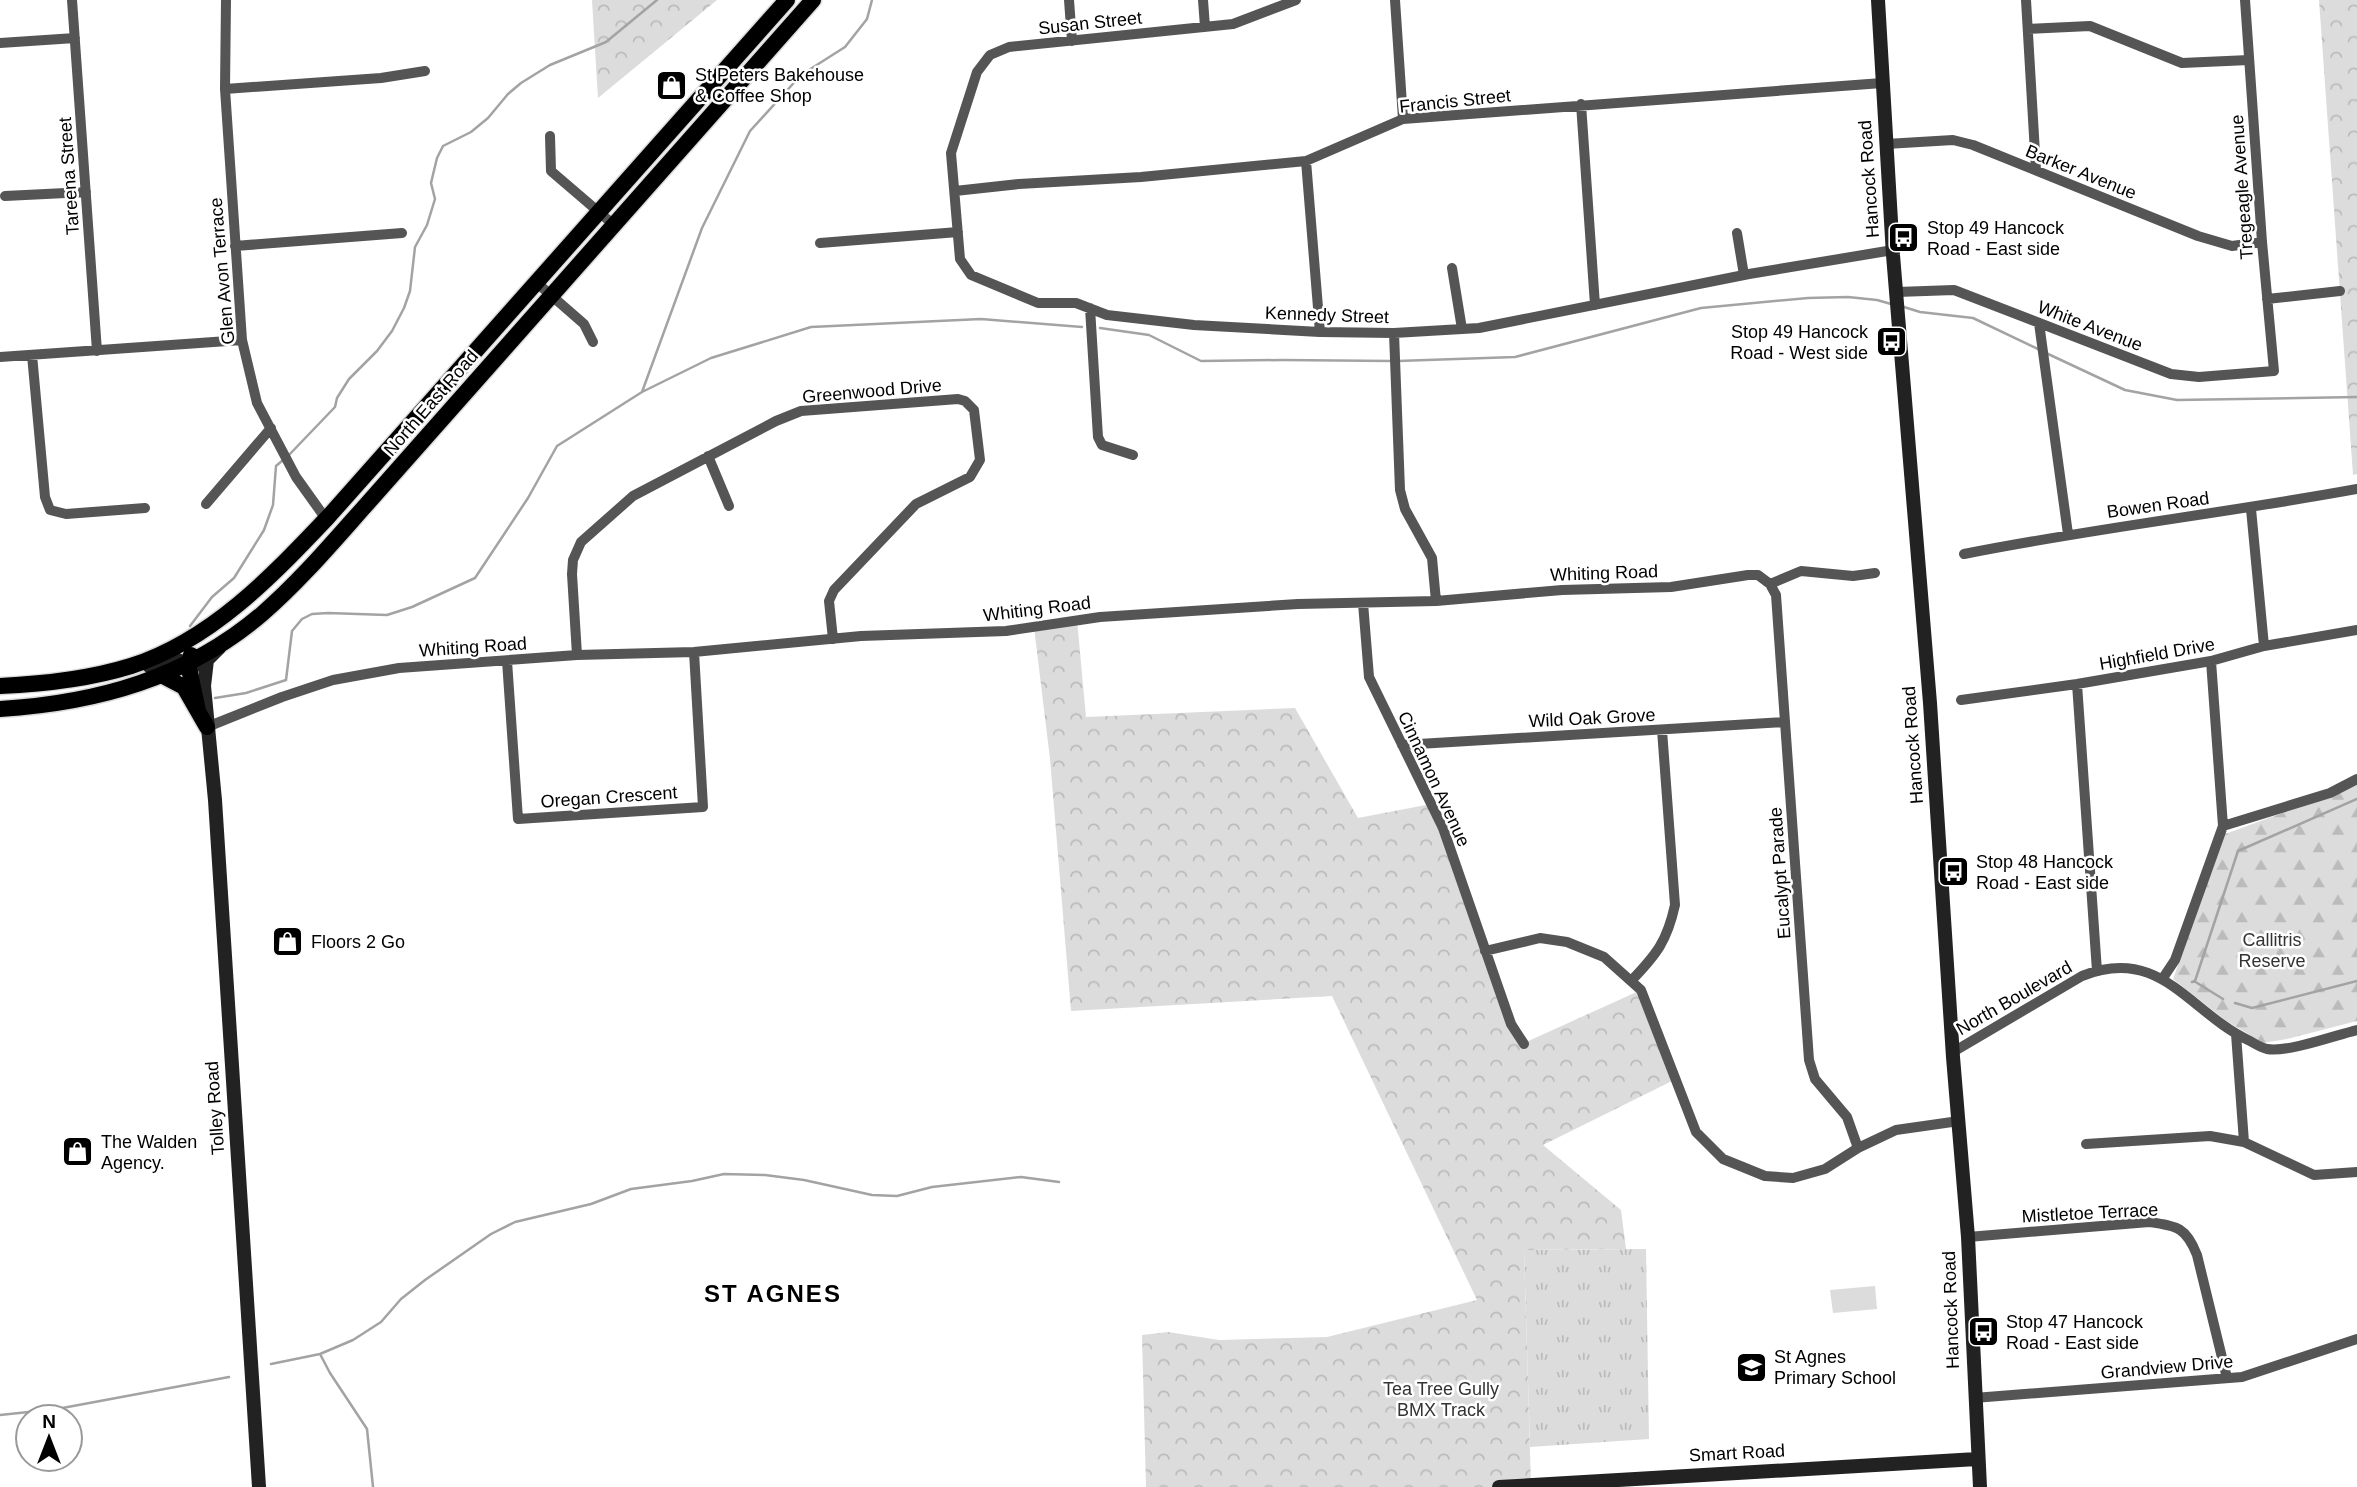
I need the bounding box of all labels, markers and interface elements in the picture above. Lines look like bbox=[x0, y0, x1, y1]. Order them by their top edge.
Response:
street label: Susan Street bbox=[1037, 8, 1143, 38]
place label: St Peters Bakehouse & Coffee Shop bbox=[695, 65, 864, 106]
shop icon: St Peters Bakehouse & Coffee Shop bbox=[655, 68, 689, 102]
street label: Francis Street bbox=[1398, 85, 1512, 117]
street label: Tregeagle Avenue bbox=[2227, 114, 2257, 260]
street label: Tareena Street bbox=[55, 116, 83, 236]
street label: Hancock Road bbox=[1855, 119, 1883, 239]
street label: Barker Avenue bbox=[2023, 141, 2139, 203]
street label: Glen Avon Terrace bbox=[206, 197, 238, 345]
place label: Stop 49 Hancock Road - East side bbox=[1927, 218, 2065, 259]
bus stop icon: Stop 49 Hancock Road - East side bbox=[1887, 221, 1921, 255]
street label: White Avenue bbox=[2035, 297, 2145, 355]
street label: Kennedy Street bbox=[1265, 303, 1389, 327]
place label: Stop 49 Hancock Road - West side bbox=[1730, 322, 1869, 363]
bus stop icon: Stop 49 Hancock Road - West side bbox=[1874, 325, 1908, 359]
street label: North East Road bbox=[380, 346, 482, 460]
street label: Greenwood Drive bbox=[801, 375, 943, 407]
street label: Bowen Road bbox=[2106, 488, 2210, 522]
street label: Whiting Road bbox=[1550, 561, 1658, 585]
street label: Whiting Road bbox=[982, 592, 1092, 626]
street label: Whiting Road bbox=[418, 633, 528, 661]
street label: Highfield Drive bbox=[2098, 634, 2216, 674]
street label: Hancock Road bbox=[1899, 685, 1927, 805]
street label: Wild Oak Grove bbox=[1528, 705, 1656, 731]
street label: Cinnamon Avenue bbox=[1394, 708, 1474, 850]
street label: Oregan Crescent bbox=[540, 782, 678, 812]
street label: Eucalypt Parade bbox=[1765, 806, 1795, 940]
place label: Stop 48 Hancock Road - East side bbox=[1976, 852, 2114, 893]
bus stop icon: Stop 48 Hancock Road - East side bbox=[1936, 855, 1970, 889]
shop icon: Floors 2 Go bbox=[271, 925, 305, 959]
park label: Callitris Reserve bbox=[2238, 930, 2306, 971]
place label: Floors 2 Go bbox=[311, 932, 405, 952]
street label: North Boulevard bbox=[1953, 957, 2075, 1039]
street label: Tolley Road bbox=[202, 1060, 228, 1156]
place label: The Walden Agency. bbox=[101, 1132, 197, 1173]
shop icon: The Walden Agency. bbox=[61, 1135, 95, 1169]
street label: Mistletoe Terrace bbox=[2021, 1199, 2159, 1227]
street label: Hancock Road bbox=[1939, 1251, 1963, 1369]
district label: ST AGNES bbox=[704, 1280, 842, 1307]
place label: Stop 47 Hancock Road - East side bbox=[2006, 1312, 2144, 1353]
bus stop icon: Stop 47 Hancock Road - East side bbox=[1966, 1315, 2000, 1349]
place label: St Agnes Primary School bbox=[1774, 1347, 1896, 1388]
school or university icon: St Agnes Primary School bbox=[1734, 1350, 1768, 1384]
street label: Grandview Drive bbox=[2100, 1351, 2234, 1383]
park label: Tea Tree Gully BMX Track bbox=[1383, 1379, 1499, 1420]
north arrow bbox=[14, 1403, 84, 1473]
text: N bbox=[42, 1411, 56, 1432]
street label: Smart Road bbox=[1689, 1441, 1785, 1465]

